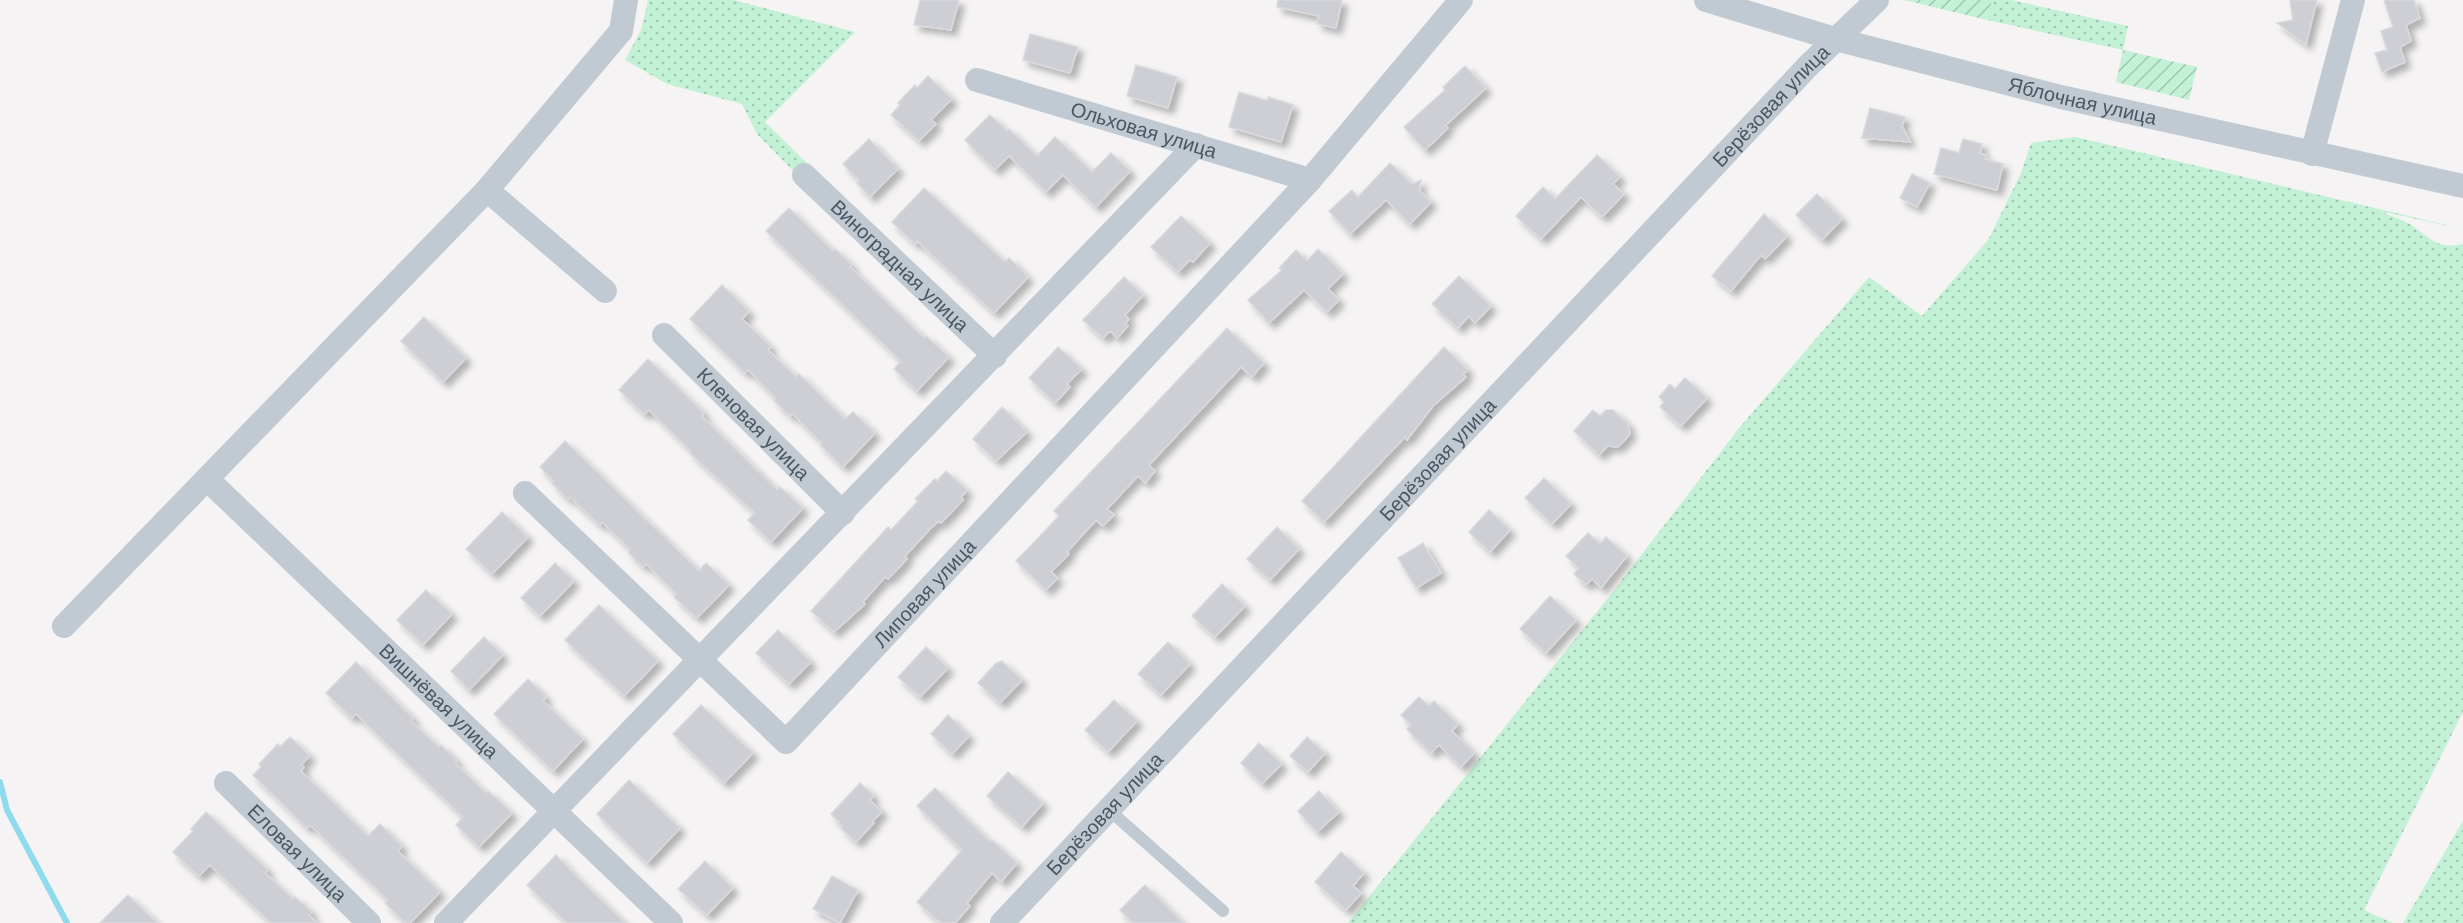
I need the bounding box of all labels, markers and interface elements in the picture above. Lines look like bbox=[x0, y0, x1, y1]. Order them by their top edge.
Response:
street label: Берёзовая улица bbox=[1708, 40, 1835, 171]
street label: Яблочная улица bbox=[2006, 73, 2160, 129]
street label: Ольховая улица bbox=[1068, 98, 1220, 163]
street label: Виноградная улица bbox=[826, 195, 974, 337]
street label: Кленовая улица bbox=[693, 363, 815, 485]
street label: Берёзовая улица bbox=[1375, 393, 1501, 525]
street label: Липовая улица bbox=[869, 534, 981, 652]
street label: Вишнёвая улица bbox=[375, 639, 503, 763]
street label: Берёзовая улица bbox=[1042, 747, 1168, 879]
street label: Еловая улица bbox=[244, 800, 352, 907]

